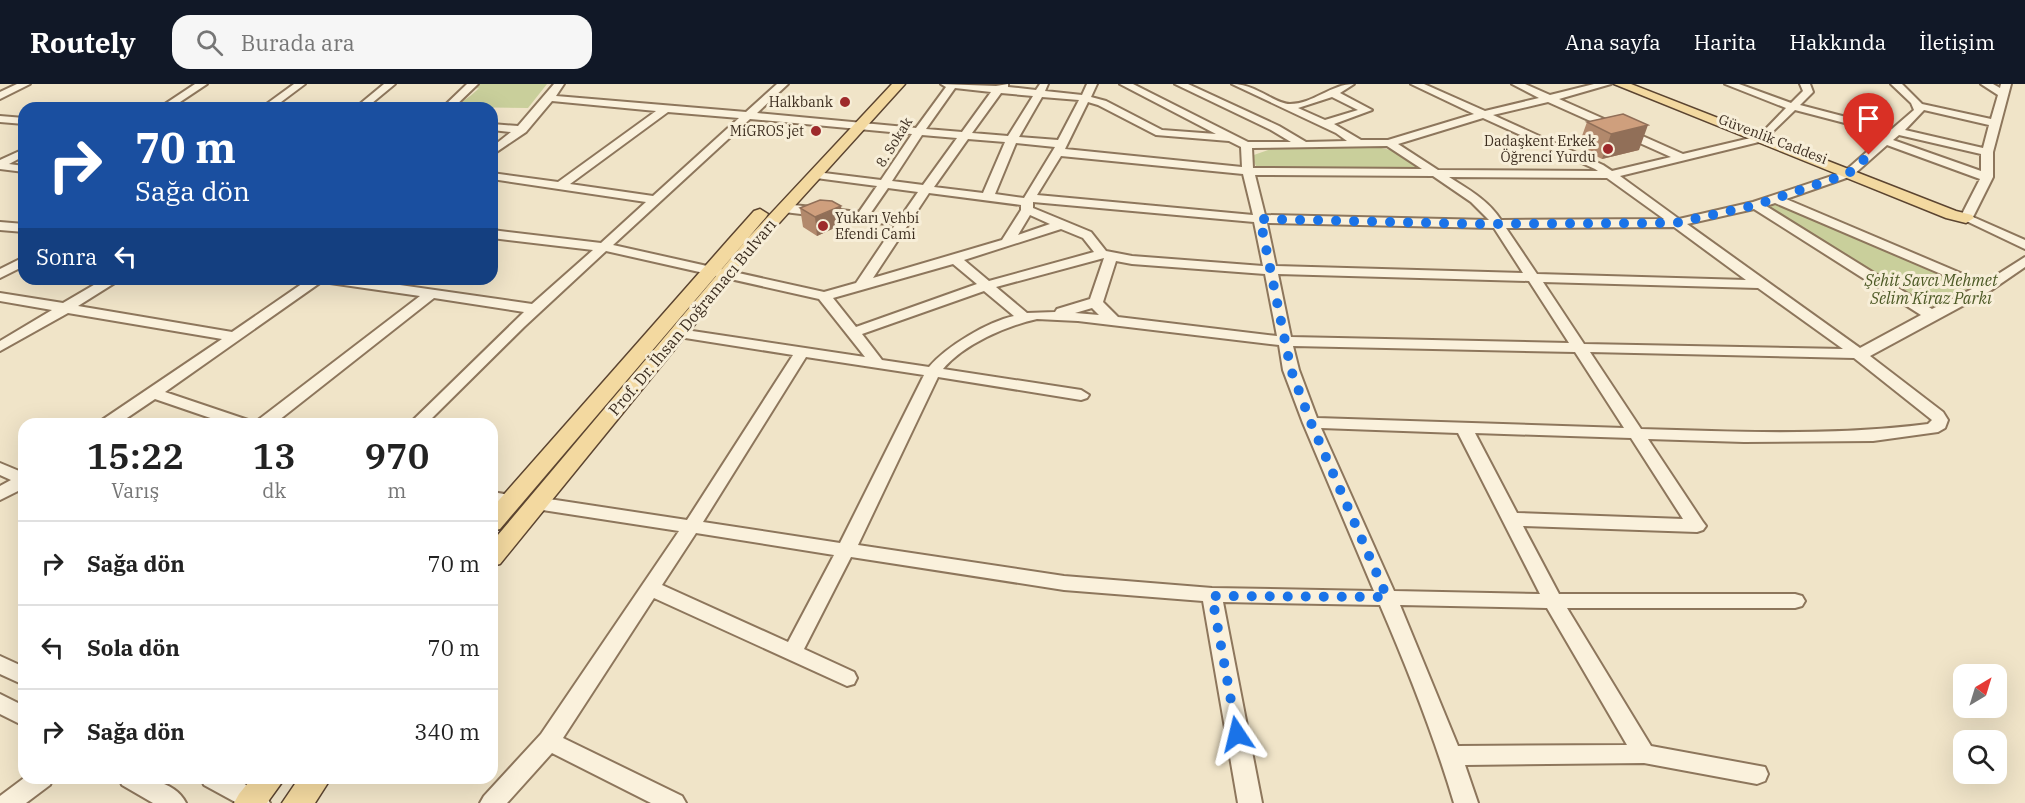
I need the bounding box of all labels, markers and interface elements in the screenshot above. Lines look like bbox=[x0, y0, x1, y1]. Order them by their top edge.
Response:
search box bbox=[172, 15, 592, 69]
text: Routely bbox=[30, 24, 136, 61]
icon: search bbox=[193, 26, 226, 59]
text: Burada ara bbox=[241, 28, 355, 57]
text: Ana sayfa bbox=[1565, 28, 1661, 56]
text: Harita bbox=[1694, 28, 1756, 56]
text: Hakkında bbox=[1789, 28, 1886, 56]
text: İletişim bbox=[1919, 28, 1995, 56]
place label: Halkbank bbox=[769, 93, 834, 111]
pin bbox=[1843, 93, 1894, 155]
marker: Halkbank bbox=[838, 95, 852, 109]
icon: arrive bbox=[1852, 102, 1885, 135]
street label: Güvenlik Caddesi bbox=[1716, 110, 1830, 168]
street label: 8. Sokak bbox=[872, 113, 917, 170]
text: 70 m bbox=[135, 120, 236, 175]
place label: MiGROS jet bbox=[730, 122, 804, 140]
marker: MiGROS jet bbox=[809, 124, 823, 138]
icon: right bbox=[36, 126, 114, 204]
place label: Dadaşkent Erkek Öğrenci Yurdu bbox=[1484, 132, 1597, 166]
marker: Dadaşkent Erkek Öğrenci Yurdu bbox=[1601, 142, 1615, 156]
text: Sağa dön bbox=[135, 173, 250, 208]
place label: Yukarı Vehbi Efendi Cami bbox=[835, 209, 919, 243]
street label: Prof. Dr. İhsan Doğramacı Bulvarı bbox=[604, 215, 780, 419]
marker: Yukarı Vehbi Efendi Cami bbox=[816, 219, 830, 233]
icon: left bbox=[109, 240, 142, 273]
text: Sonra bbox=[36, 242, 97, 271]
park label: Şehit Savcı Mehmet Selim Kiraz Parkı bbox=[1863, 270, 1999, 308]
text: 15:22 bbox=[87, 432, 184, 479]
text: 13 bbox=[253, 432, 296, 479]
text: 970 bbox=[364, 432, 429, 479]
text: Varış bbox=[111, 477, 159, 504]
text: dk bbox=[262, 477, 286, 504]
text: m bbox=[387, 477, 406, 504]
icon: right bbox=[36, 547, 69, 580]
text: Sağa dön bbox=[87, 549, 185, 578]
text: 70 m bbox=[428, 549, 480, 578]
icon: left bbox=[36, 631, 69, 664]
text: Sola dön bbox=[87, 633, 180, 662]
text: 70 m bbox=[428, 633, 480, 662]
north arrow bbox=[1953, 664, 2007, 718]
map controls bbox=[1953, 664, 2007, 784]
position arrow bbox=[1205, 702, 1269, 766]
icon: right bbox=[36, 715, 69, 748]
text: Sağa dön bbox=[87, 717, 185, 746]
text: 340 m bbox=[414, 717, 480, 746]
button: search bbox=[1953, 730, 2007, 784]

